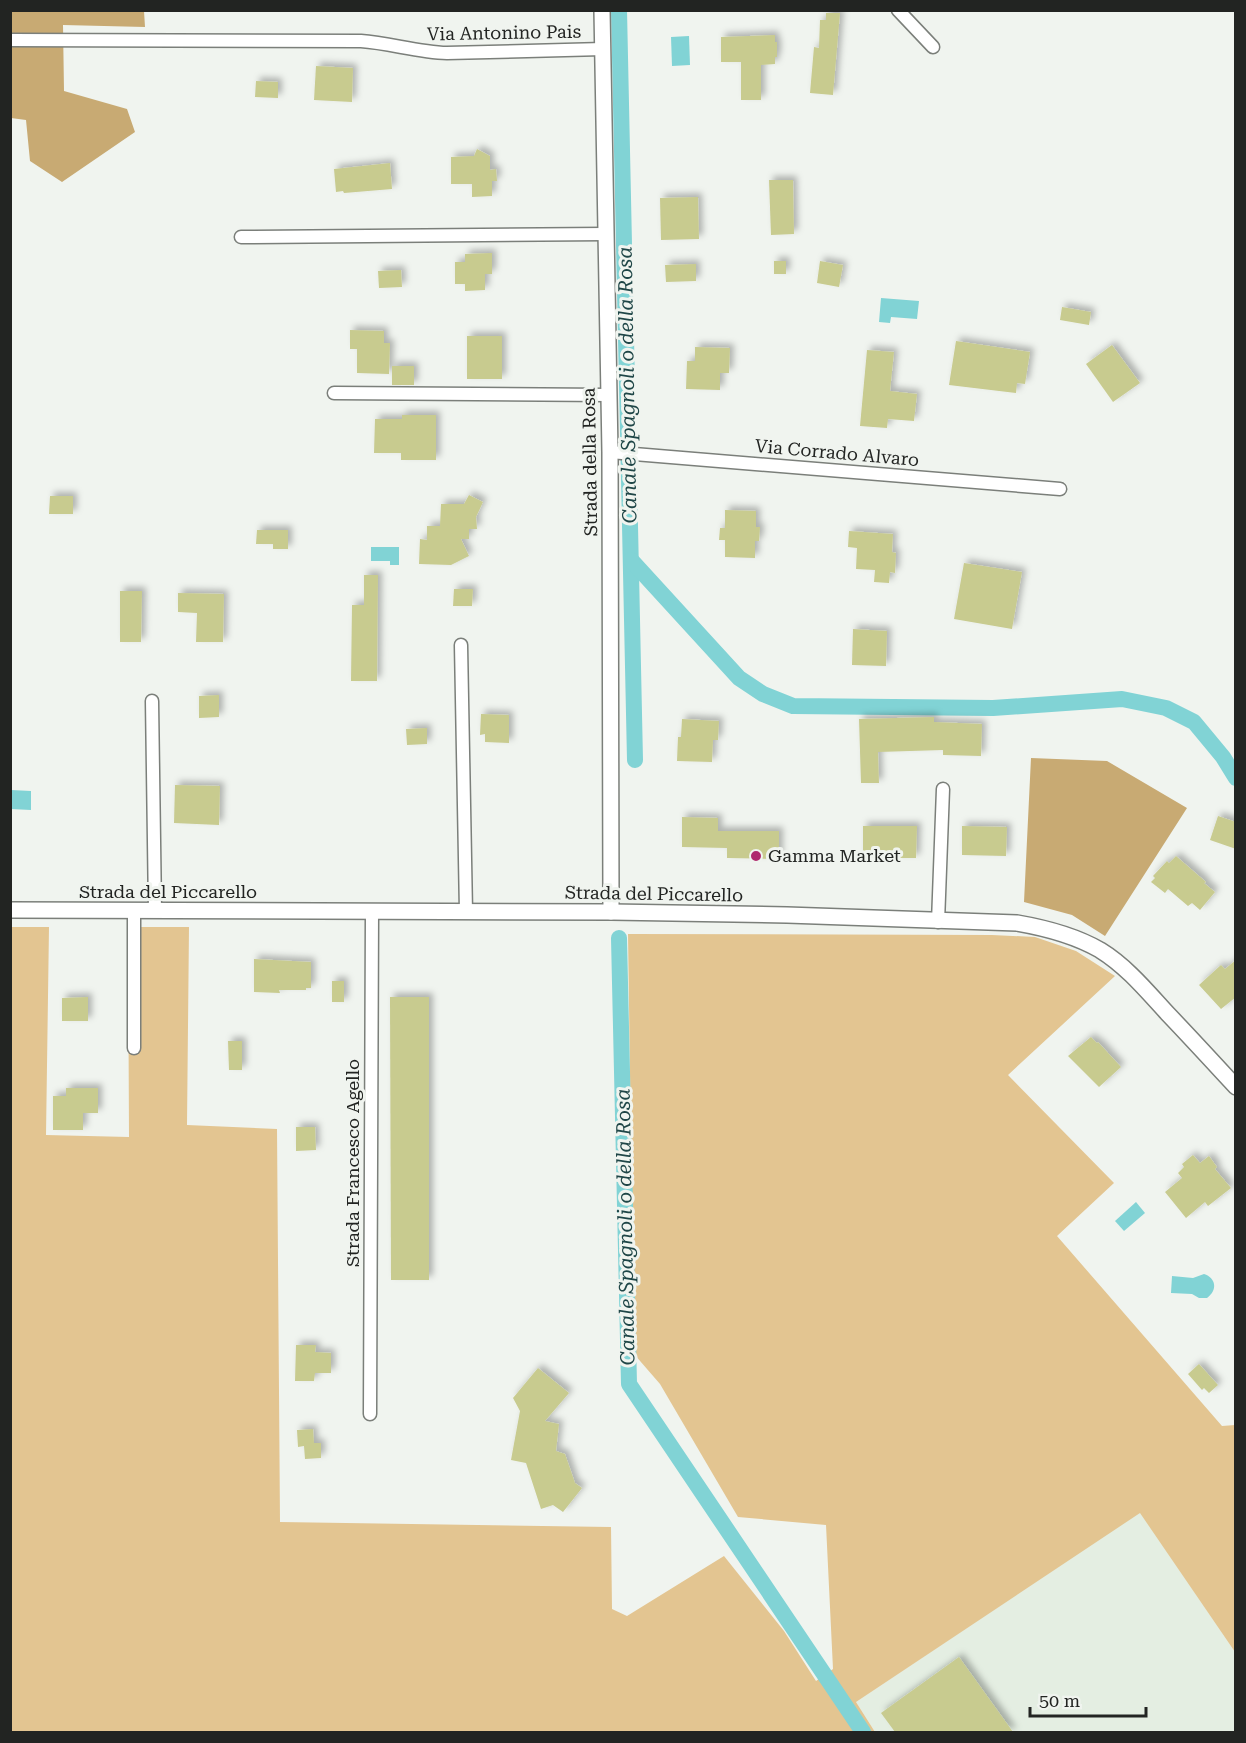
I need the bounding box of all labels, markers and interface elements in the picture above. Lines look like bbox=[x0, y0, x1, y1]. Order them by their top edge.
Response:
street label: Via Antonino Pais bbox=[427, 21, 581, 44]
water label: Canale Spagnoli o della Rosa bbox=[613, 246, 641, 524]
street label: Strada della Rosa bbox=[578, 387, 601, 537]
street label: Via Corrado Alvaro bbox=[754, 435, 920, 470]
place label: Gamma Market bbox=[768, 845, 901, 866]
marker: Gamma Market bbox=[749, 849, 763, 863]
street label: Strada del Piccarello bbox=[79, 881, 257, 902]
street label: Strada del Piccarello bbox=[565, 881, 743, 906]
street label: Strada Francesco Agello bbox=[342, 1059, 363, 1267]
water label: Canale Spagnoli o della Rosa bbox=[611, 1088, 639, 1366]
scale bar bbox=[1030, 1680, 1146, 1718]
text: 50 m bbox=[1039, 1690, 1080, 1711]

